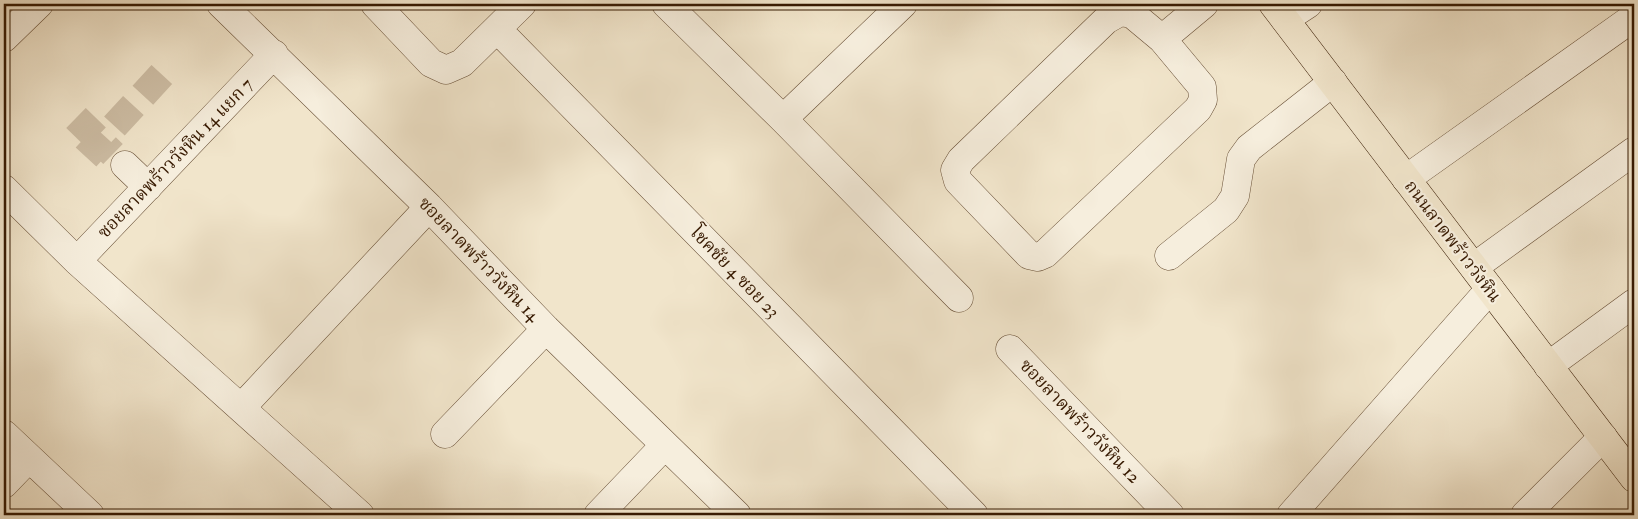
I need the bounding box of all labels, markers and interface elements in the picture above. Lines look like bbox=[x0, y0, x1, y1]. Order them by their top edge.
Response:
street label: ซอยลาดพร้าววังหิน 14 แยก 7 bbox=[93, 73, 258, 243]
street label: ถนนลาดพร้าววังหิน bbox=[1399, 175, 1506, 307]
street label: ซอยลาดพร้าววังหิน 14 bbox=[413, 192, 545, 328]
street label: โชคชัย 4 ซอย 23 bbox=[684, 219, 786, 323]
street label: ซอยลาดพร้าววังหิน 12 bbox=[1014, 354, 1145, 488]

